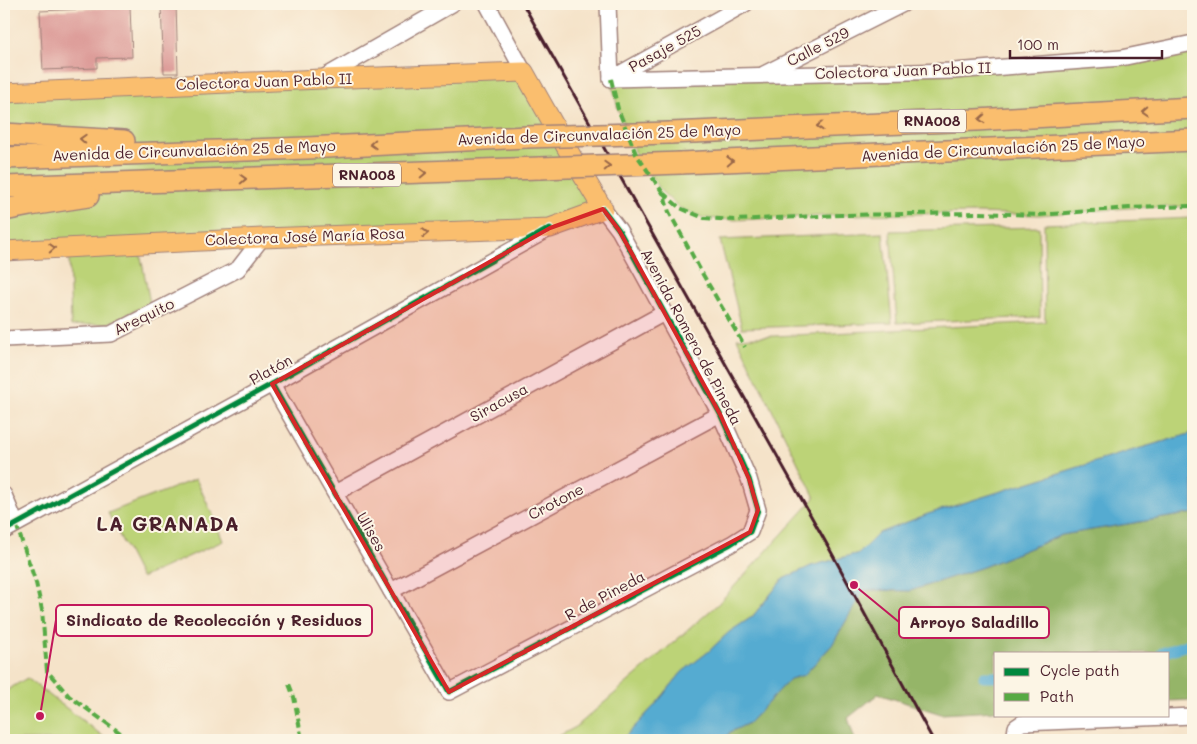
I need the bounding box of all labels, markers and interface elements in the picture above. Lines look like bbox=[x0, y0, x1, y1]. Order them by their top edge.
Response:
street label: Pasaje 525 bbox=[625, 20, 704, 76]
street label: Calle 529 bbox=[783, 22, 852, 70]
scale bar bbox=[1010, 28, 1162, 60]
text: 100 m bbox=[1017, 34, 1059, 54]
street label: Colectora Juan Pablo II bbox=[815, 57, 992, 83]
street label: Colectora Juan Pablo II bbox=[176, 68, 353, 94]
one-way arrow bbox=[1140, 105, 1148, 116]
road number: RNA008 bbox=[898, 110, 966, 132]
one-way arrow bbox=[978, 114, 986, 125]
street label: Avenida de Circunvalación 25 de Mayo bbox=[457, 119, 741, 149]
one-way arrow bbox=[816, 121, 824, 132]
street label: Avenida de Circunvalación 25 de Mayo bbox=[861, 131, 1145, 165]
one-way arrow bbox=[79, 133, 87, 144]
street label: Avenida de Circunvalación 25 de Mayo bbox=[52, 135, 336, 165]
one-way arrow bbox=[369, 139, 377, 150]
one-way arrow bbox=[726, 156, 734, 167]
one-way arrow bbox=[603, 161, 611, 171]
road number: RNA008 bbox=[333, 164, 401, 186]
one-way arrow bbox=[419, 167, 427, 178]
one-way arrow bbox=[240, 174, 247, 184]
street label: Colectora José María Rosa bbox=[205, 223, 405, 249]
one-way arrow bbox=[421, 227, 429, 238]
one-way arrow bbox=[49, 242, 57, 253]
street label: Avenida Romero de Pineda bbox=[637, 245, 747, 428]
street label: Arequito bbox=[110, 293, 177, 339]
street label: Platón bbox=[246, 349, 296, 389]
street label: Siracusa bbox=[466, 378, 531, 426]
street label: Crotone bbox=[524, 478, 587, 524]
street label: Ulises bbox=[353, 508, 391, 555]
district label: LA GRANADA bbox=[96, 510, 240, 536]
street label: R de Pineda bbox=[561, 566, 648, 625]
callout: Sindicato de Recolección y Residuos bbox=[56, 605, 372, 636]
callout: Arroyo Saladillo bbox=[899, 607, 1049, 638]
text: Sindicato de Recolección y Residuos bbox=[66, 609, 362, 630]
text: Arroyo Saladillo bbox=[909, 611, 1039, 632]
legend bbox=[994, 652, 1170, 716]
text: Cycle path bbox=[1040, 660, 1119, 680]
text: Path bbox=[1040, 686, 1074, 706]

